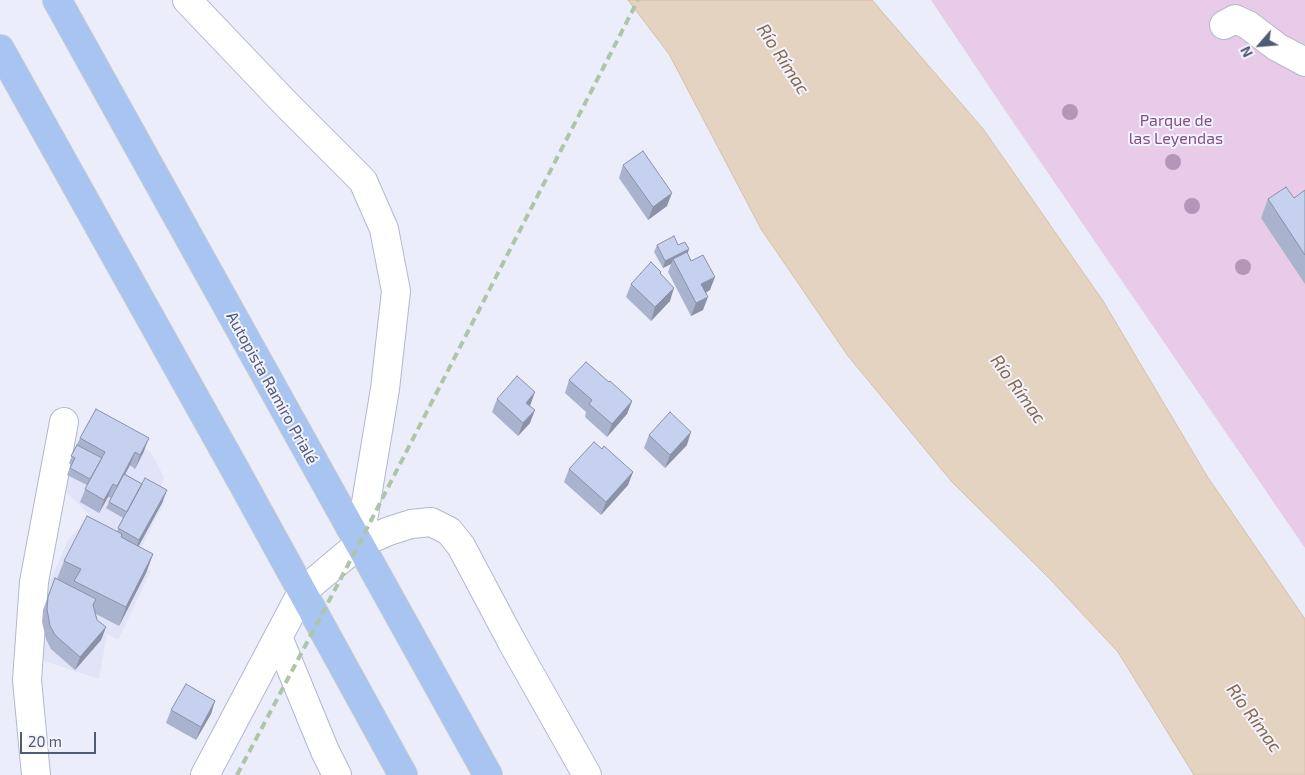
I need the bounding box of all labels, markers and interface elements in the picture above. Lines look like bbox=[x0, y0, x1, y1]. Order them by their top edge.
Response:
water label: Río Rímac bbox=[752, 20, 814, 98]
north arrow bbox=[1235, 20, 1285, 70]
text: N bbox=[1236, 44, 1256, 60]
park label: Parque de las Leyendas bbox=[1129, 111, 1223, 149]
street label: Autopista Ramiro Prialé bbox=[222, 308, 322, 468]
water label: Río Rímac bbox=[986, 350, 1050, 428]
water label: Río Rímac bbox=[1222, 679, 1286, 757]
scale bar bbox=[22, 722, 99, 754]
text: 20 m bbox=[28, 732, 62, 750]

